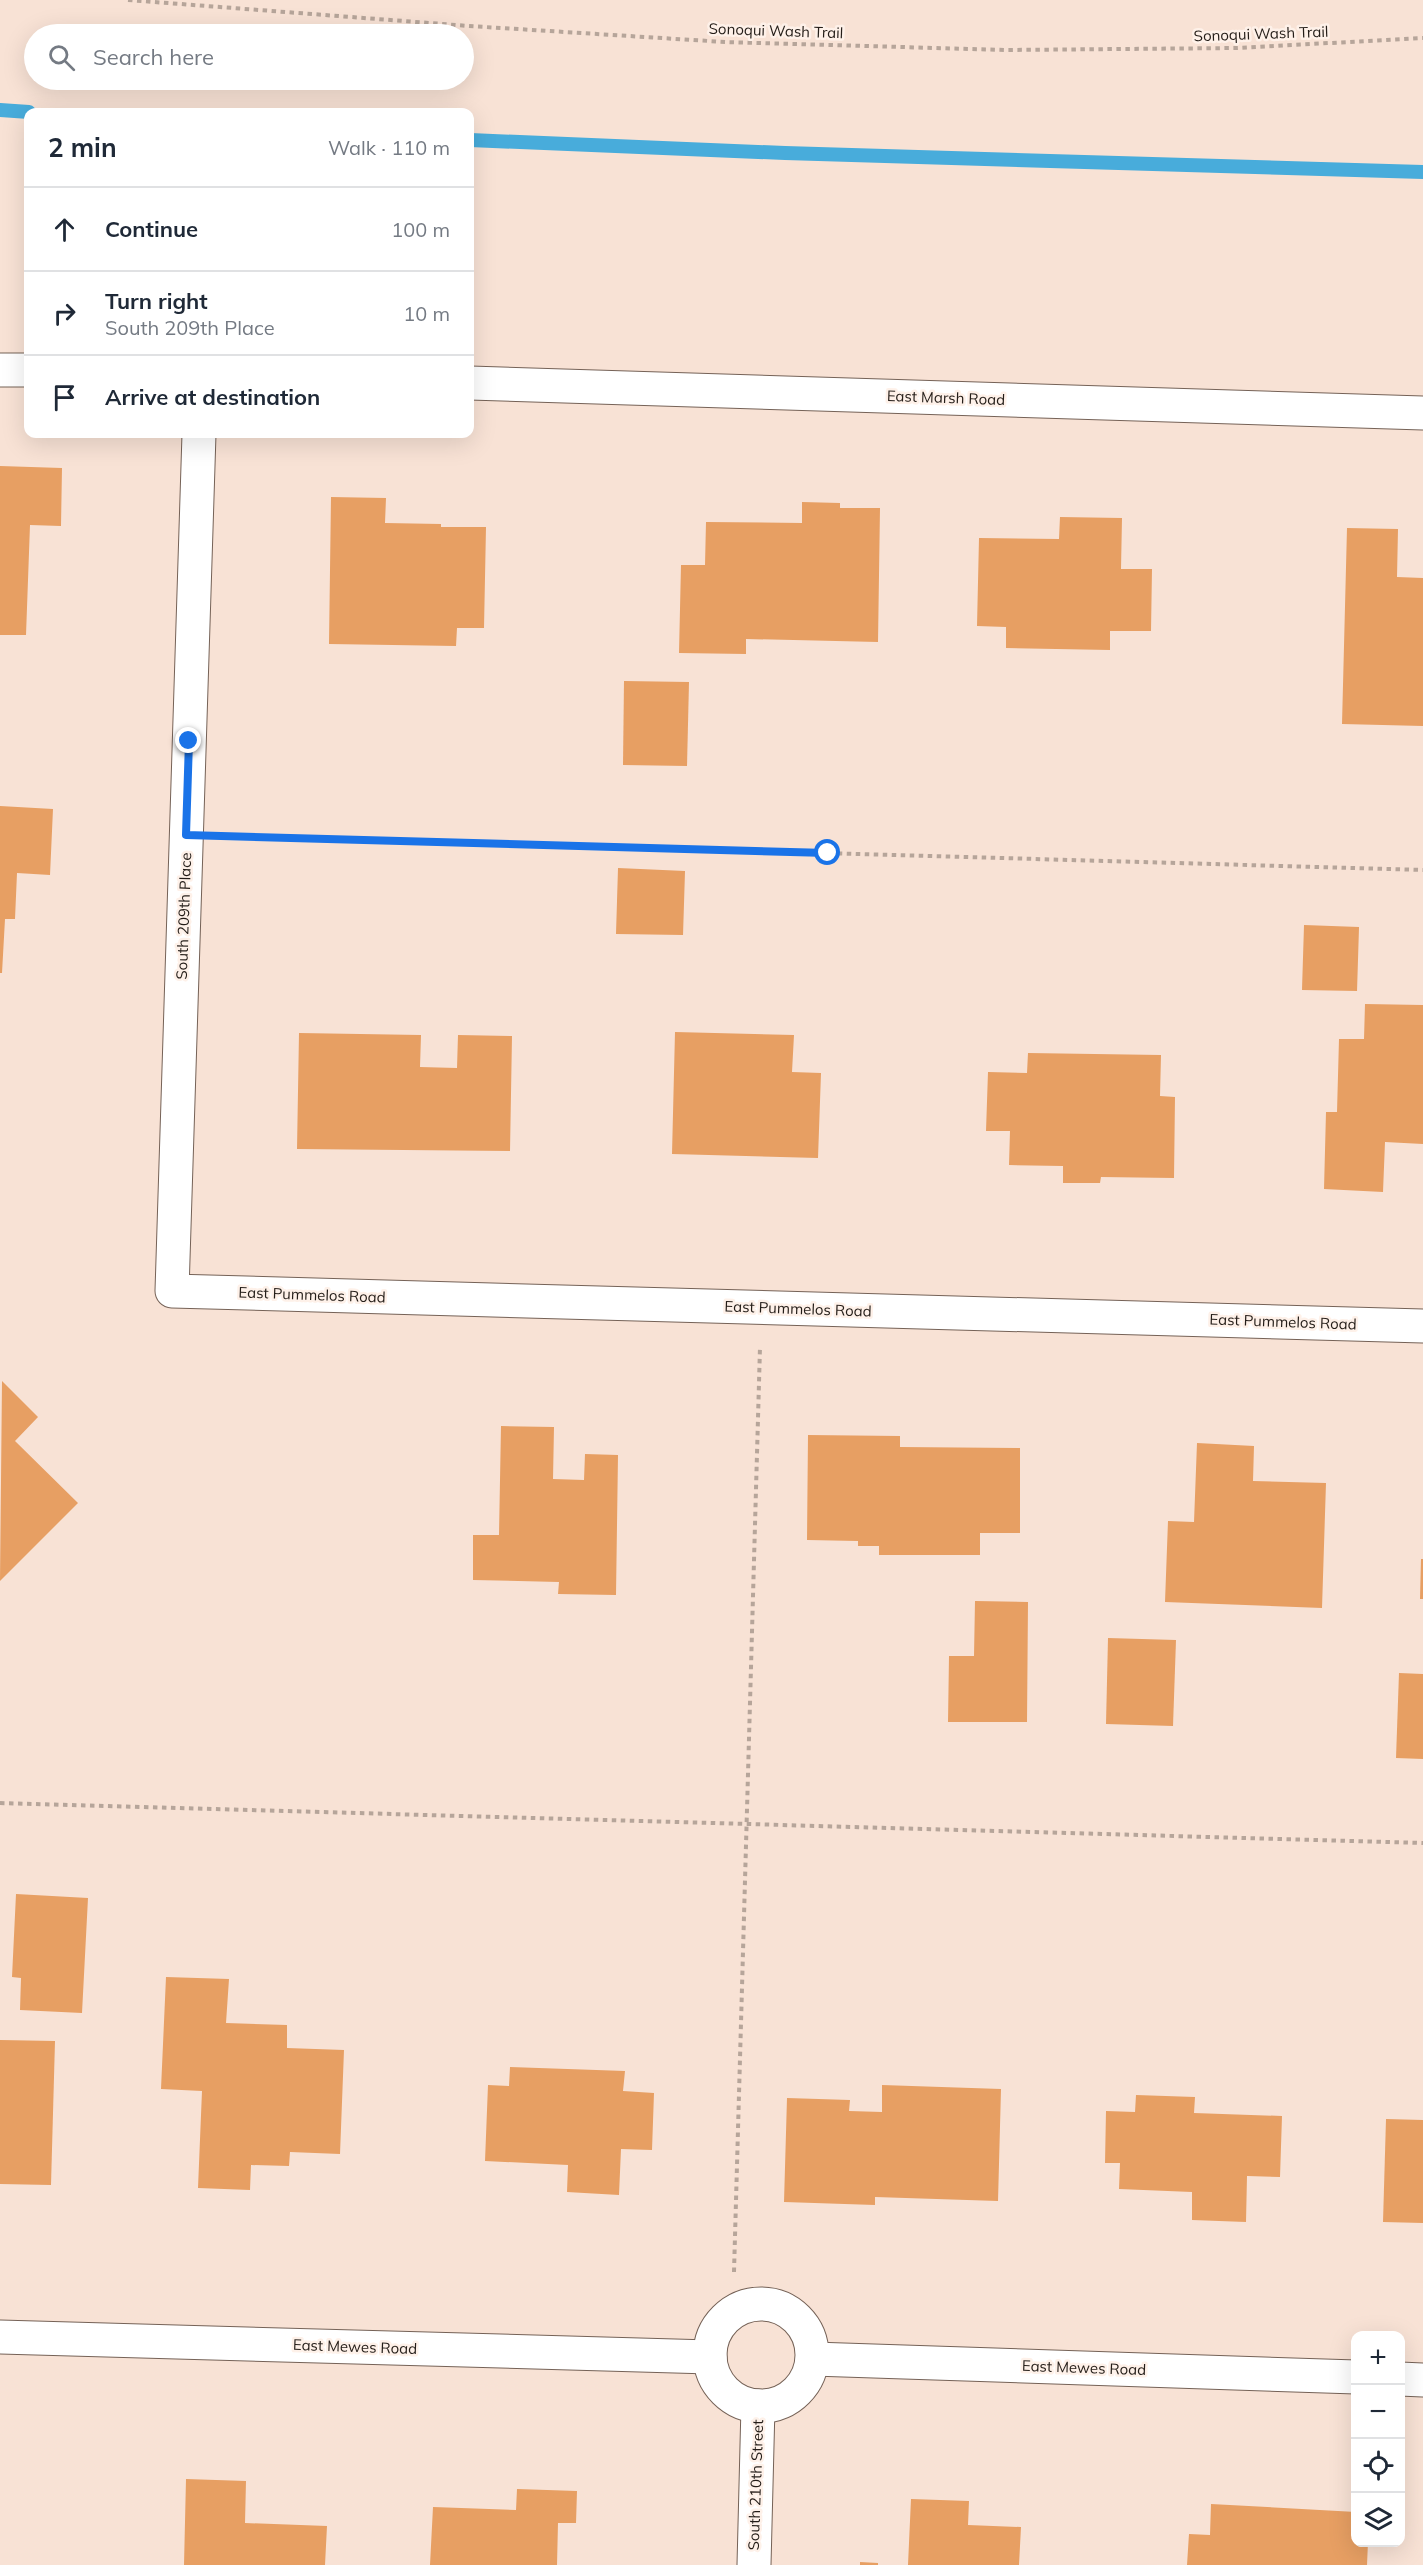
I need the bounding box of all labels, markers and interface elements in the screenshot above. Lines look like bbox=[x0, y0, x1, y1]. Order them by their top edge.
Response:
street label: Sonoqui Wash Trail bbox=[708, 19, 844, 42]
street label: Sonoqui Wash Trail bbox=[1193, 22, 1329, 45]
search box bbox=[24, 24, 474, 90]
icon: search bbox=[45, 41, 78, 74]
text: Search here bbox=[93, 43, 214, 71]
text: 2 min bbox=[48, 131, 117, 164]
text: Walk · 110 m bbox=[328, 135, 450, 160]
icon: ahead bbox=[48, 213, 81, 246]
text: Continue bbox=[105, 215, 198, 243]
text: 100 m bbox=[391, 217, 450, 242]
text: Turn right bbox=[105, 287, 208, 315]
icon: right bbox=[48, 297, 81, 330]
text: 10 m bbox=[403, 301, 450, 326]
text: South 209th Place bbox=[105, 315, 275, 340]
icon: arrive bbox=[48, 381, 81, 414]
text: Arrive at destination bbox=[105, 383, 320, 411]
street label: East Marsh Road bbox=[887, 386, 1006, 409]
route end bbox=[175, 727, 201, 753]
route start bbox=[814, 839, 840, 865]
street label: South 209th Place bbox=[172, 852, 195, 980]
street label: East Pummelos Road bbox=[238, 1282, 386, 1307]
street label: East Pummelos Road bbox=[724, 1296, 872, 1321]
street label: East Pummelos Road bbox=[1209, 1309, 1357, 1334]
map controls bbox=[1351, 2331, 1405, 2547]
button: + bbox=[1351, 2331, 1405, 2385]
street label: East Mewes Road bbox=[293, 2335, 418, 2358]
street label: East Mewes Road bbox=[1022, 2356, 1147, 2379]
button: − bbox=[1351, 2385, 1405, 2439]
street label: South 210th Street bbox=[744, 2419, 767, 2551]
button: locate bbox=[1351, 2439, 1405, 2493]
button: layers bbox=[1351, 2493, 1405, 2547]

